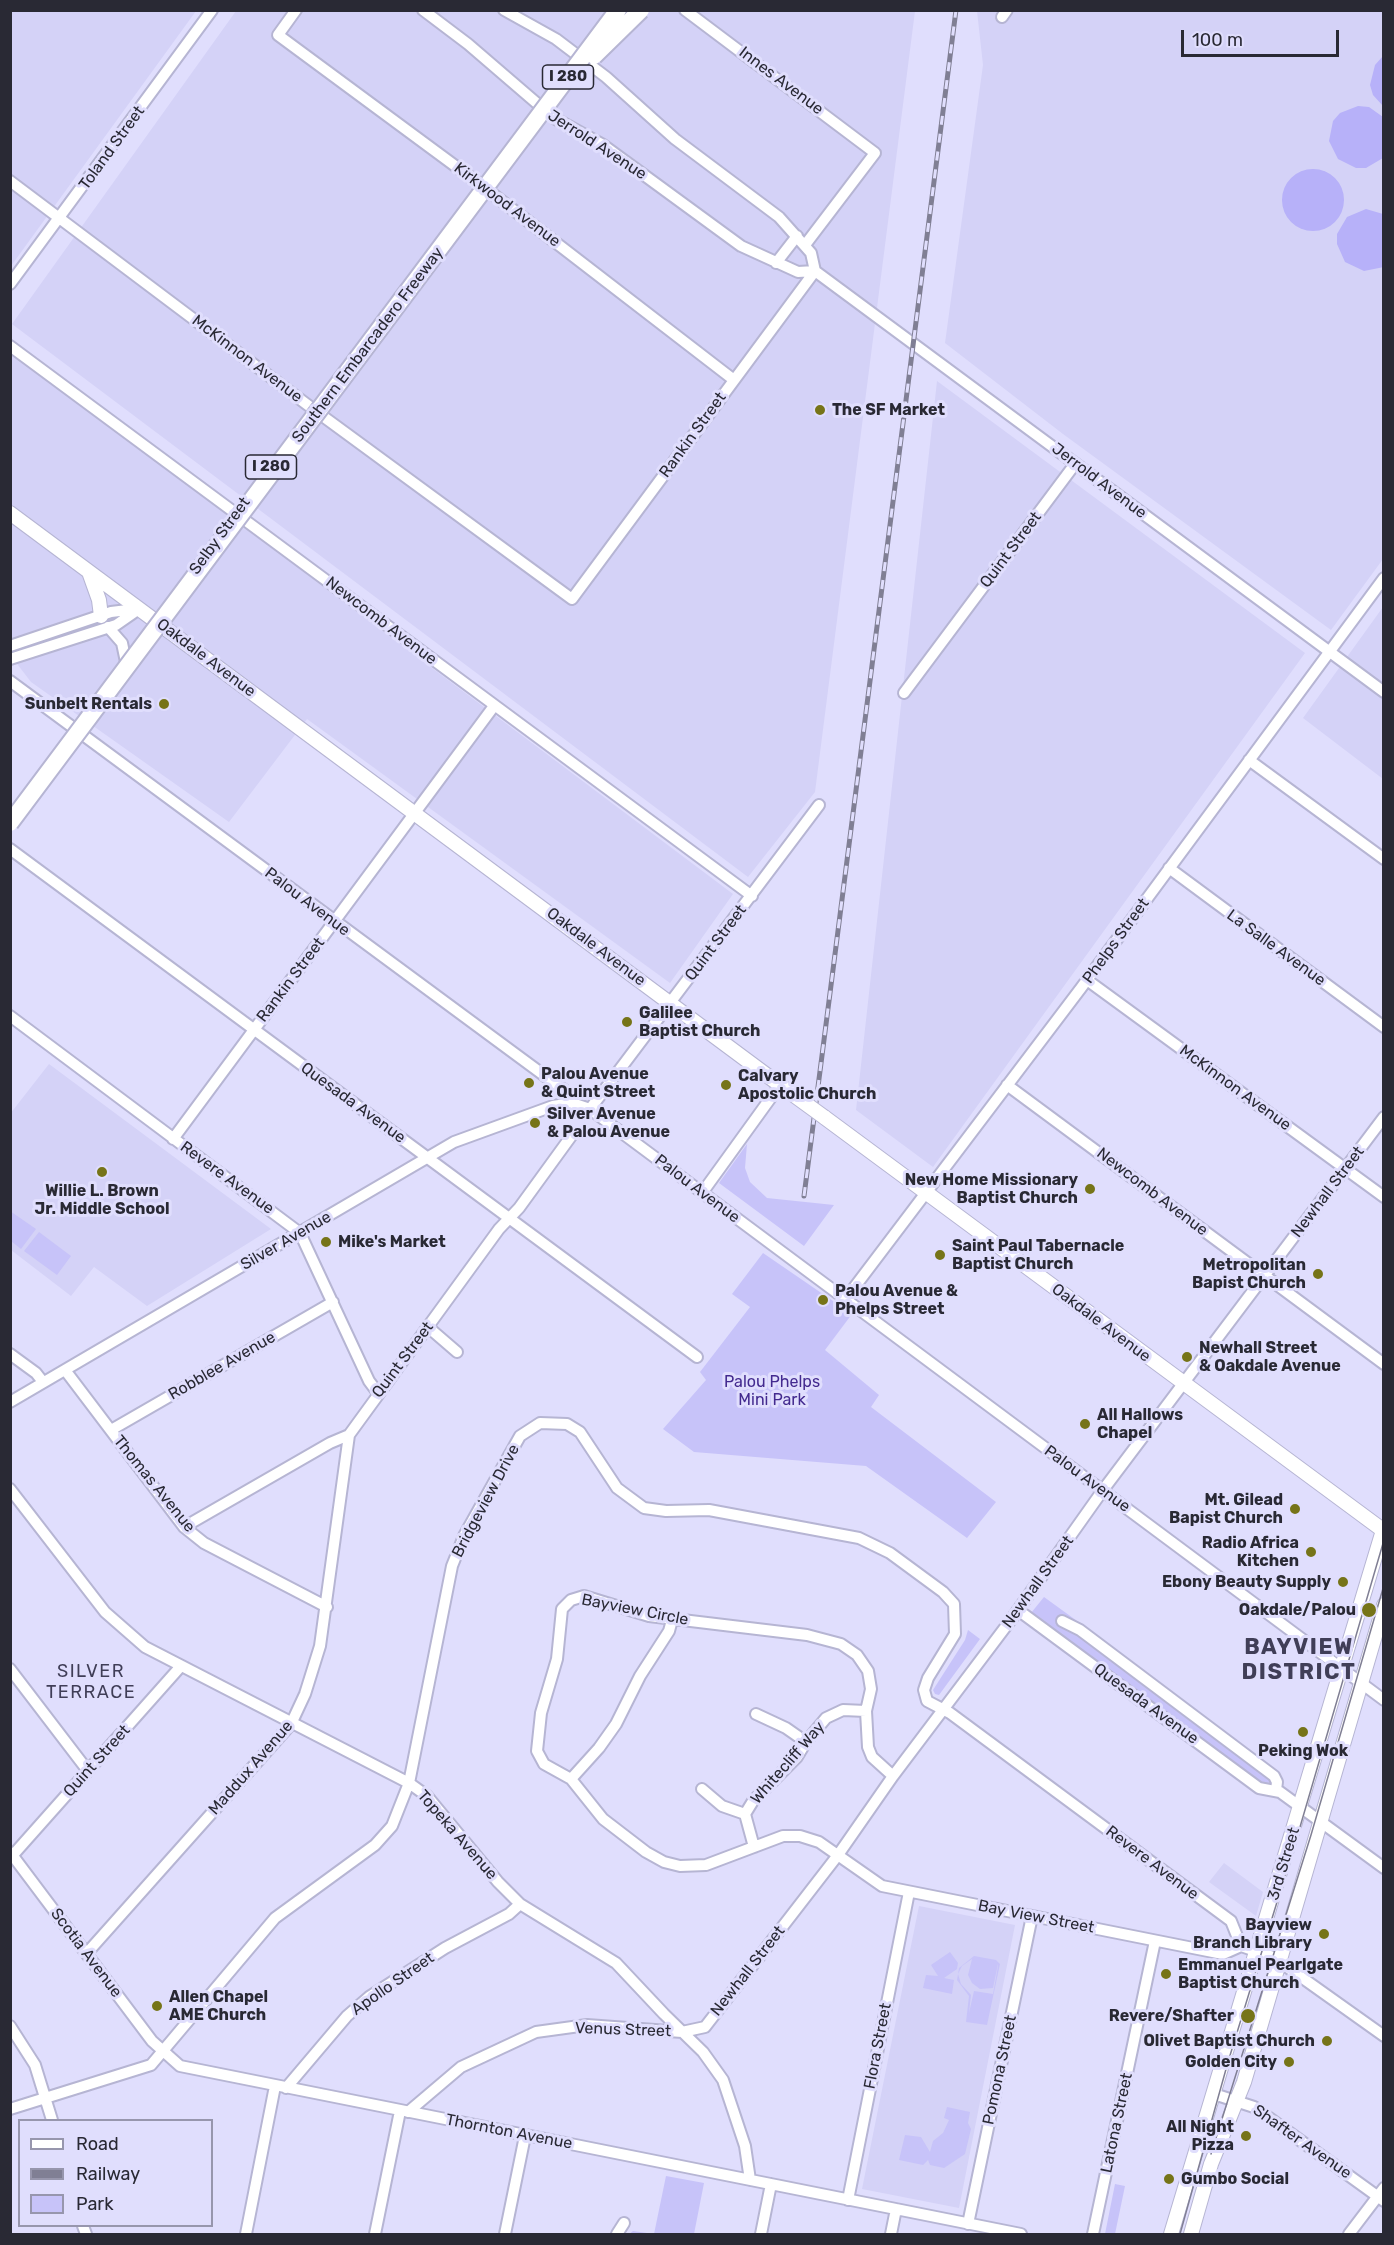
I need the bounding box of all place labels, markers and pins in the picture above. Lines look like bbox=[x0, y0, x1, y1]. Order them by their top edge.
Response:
place label: The SF Market bbox=[832, 400, 945, 420]
marker: The SF Market bbox=[813, 403, 827, 417]
place label: Sunbelt Rentals bbox=[25, 694, 152, 714]
marker: Sunbelt Rentals bbox=[157, 697, 171, 711]
place label: Galilee Baptist Church bbox=[639, 1003, 760, 1041]
marker: Galilee Baptist Church bbox=[620, 1015, 634, 1029]
place label: Palou Avenue & Quint Street bbox=[541, 1064, 655, 1102]
place label: Calvary Apostolic Church bbox=[738, 1066, 876, 1104]
marker: Palou Avenue & Quint Street bbox=[522, 1076, 536, 1090]
marker: Calvary Apostolic Church bbox=[719, 1078, 733, 1092]
place label: Silver Avenue & Palou Avenue bbox=[547, 1104, 670, 1142]
marker: Silver Avenue & Palou Avenue bbox=[528, 1116, 542, 1130]
marker: Willie L. Brown Jr. Middle School bbox=[95, 1165, 109, 1179]
place label: New Home Missionary Baptist Church bbox=[905, 1170, 1078, 1208]
place label: Willie L. Brown Jr. Middle School bbox=[34, 1181, 170, 1219]
marker: New Home Missionary Baptist Church bbox=[1083, 1182, 1097, 1196]
place label: Mike's Market bbox=[338, 1232, 446, 1252]
marker: Mike's Market bbox=[319, 1235, 333, 1249]
place label: Saint Paul Tabernacle Baptist Church bbox=[952, 1236, 1124, 1274]
marker: Saint Paul Tabernacle Baptist Church bbox=[933, 1248, 947, 1262]
place label: Metropolitan Bapist Church bbox=[1192, 1255, 1306, 1293]
marker: Metropolitan Bapist Church bbox=[1311, 1267, 1325, 1281]
place label: Palou Avenue & Phelps Street bbox=[835, 1281, 958, 1319]
marker: Palou Avenue & Phelps Street bbox=[816, 1293, 830, 1307]
place label: Newhall Street & Oakdale Avenue bbox=[1199, 1338, 1341, 1376]
marker: Newhall Street & Oakdale Avenue bbox=[1180, 1350, 1194, 1364]
place label: All Hallows Chapel bbox=[1097, 1405, 1183, 1443]
marker: All Hallows Chapel bbox=[1078, 1417, 1092, 1431]
place label: Mt. Gilead Bapist Church bbox=[1169, 1490, 1283, 1528]
marker: Mt. Gilead Bapist Church bbox=[1288, 1502, 1302, 1516]
place label: Radio Africa Kitchen bbox=[1202, 1533, 1299, 1571]
marker: Radio Africa Kitchen bbox=[1304, 1545, 1318, 1559]
place label: Ebony Beauty Supply bbox=[1162, 1572, 1331, 1592]
marker: Ebony Beauty Supply bbox=[1336, 1575, 1350, 1589]
place label: Oakdale/Palou bbox=[1239, 1600, 1356, 1620]
marker: Oakdale/Palou bbox=[1360, 1601, 1378, 1619]
marker: Peking Wok bbox=[1296, 1725, 1310, 1739]
place label: Peking Wok bbox=[1258, 1741, 1348, 1761]
place label: Bayview Branch Library bbox=[1193, 1915, 1312, 1953]
marker: Bayview Branch Library bbox=[1317, 1927, 1331, 1941]
place label: Emmanuel Pearlgate Baptist Church bbox=[1178, 1955, 1343, 1993]
marker: Emmanuel Pearlgate Baptist Church bbox=[1159, 1967, 1173, 1981]
place label: Allen Chapel AME Church bbox=[169, 1987, 268, 2025]
marker: Allen Chapel AME Church bbox=[150, 1999, 164, 2013]
place label: Revere/Shafter bbox=[1109, 2006, 1234, 2026]
marker: Revere/Shafter bbox=[1239, 2007, 1257, 2025]
place label: Olivet Baptist Church bbox=[1143, 2031, 1315, 2051]
marker: Olivet Baptist Church bbox=[1320, 2034, 1334, 2048]
place label: Golden City bbox=[1185, 2052, 1277, 2072]
marker: Golden City bbox=[1282, 2055, 1296, 2069]
place label: All Night Pizza bbox=[1166, 2117, 1234, 2155]
marker: All Night Pizza bbox=[1239, 2129, 1253, 2143]
place label: Gumbo Social bbox=[1181, 2169, 1289, 2189]
marker: Gumbo Social bbox=[1162, 2172, 1176, 2186]

